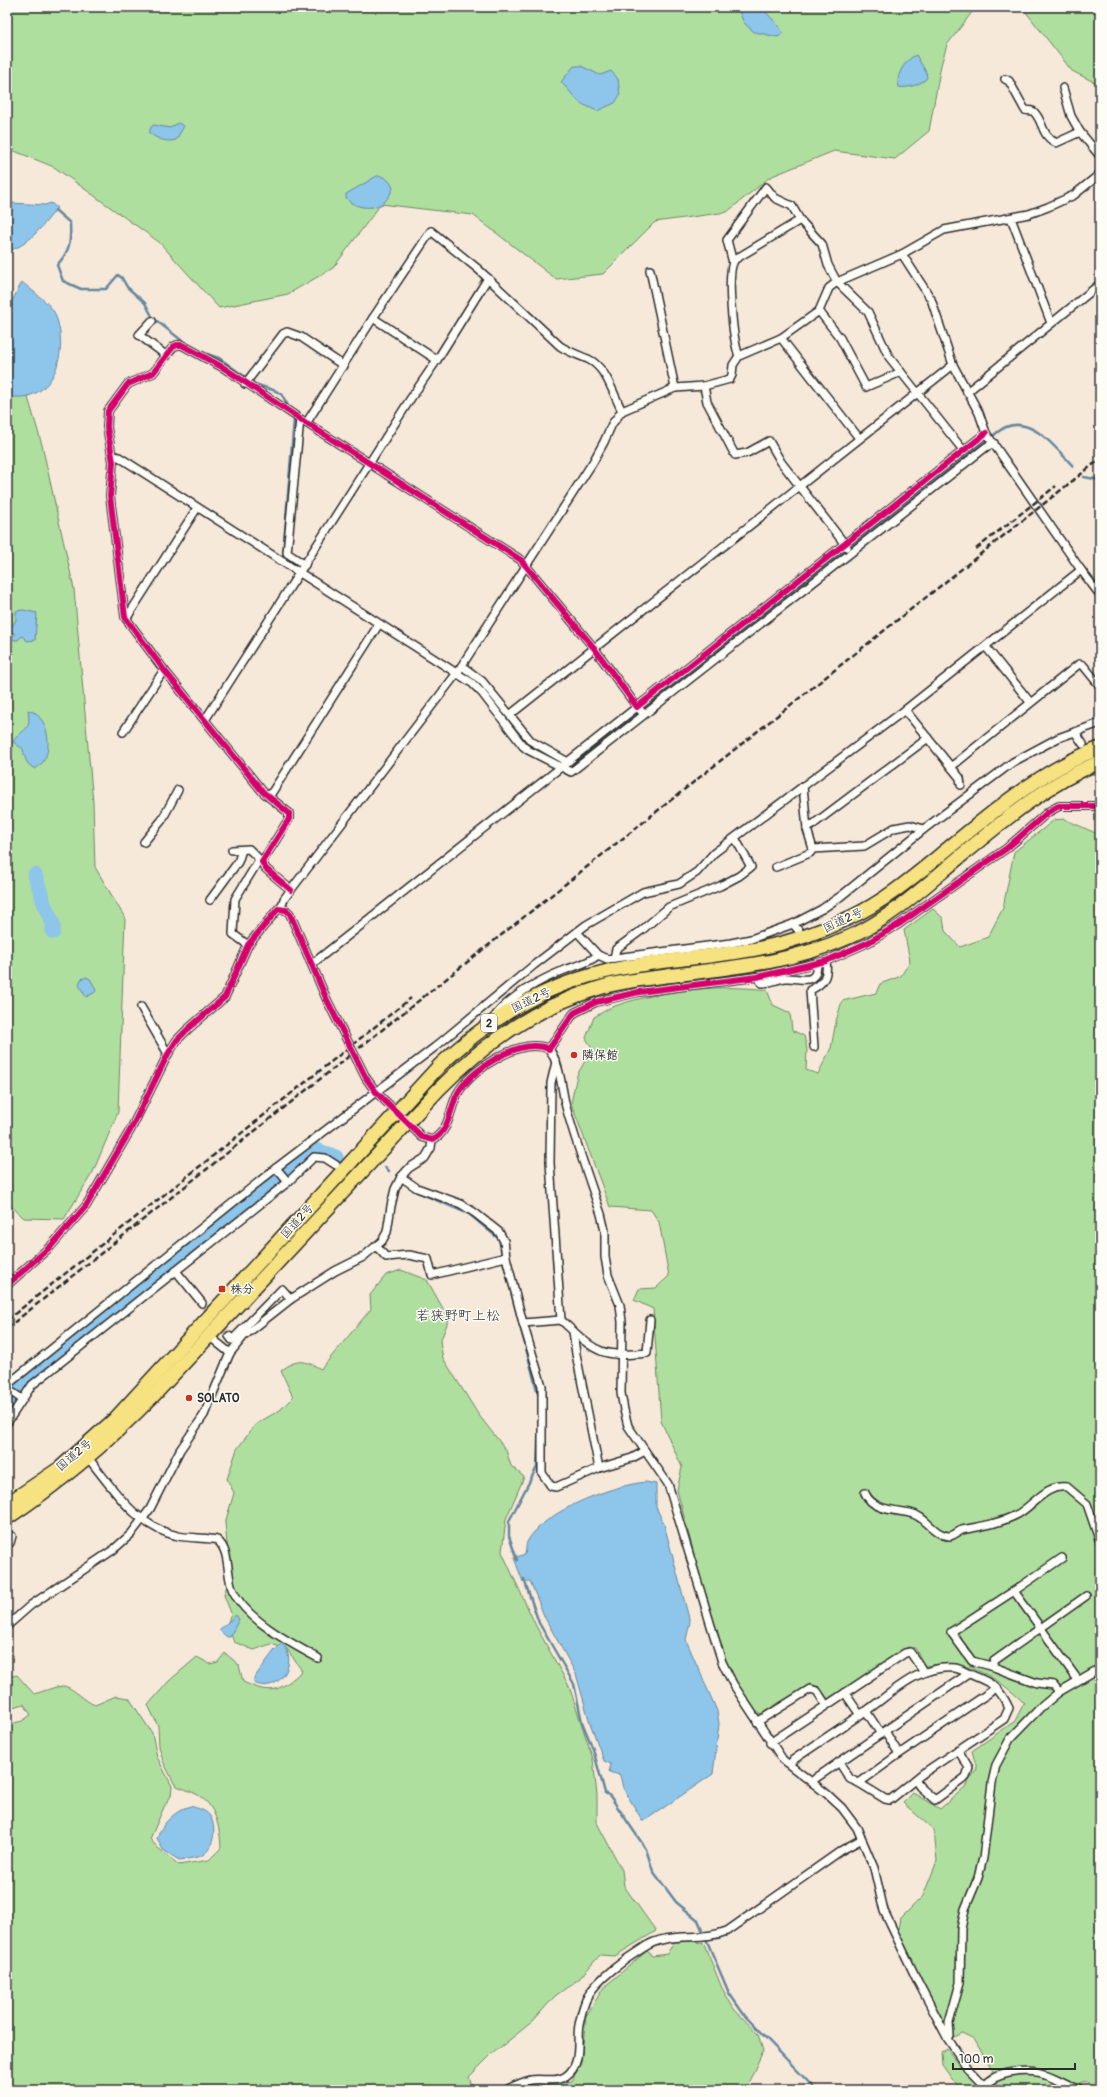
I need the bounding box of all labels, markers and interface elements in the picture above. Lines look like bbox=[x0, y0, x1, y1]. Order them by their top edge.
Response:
street label: 国道2号 bbox=[821, 905, 866, 936]
street label: 国道2号 bbox=[509, 984, 554, 1017]
road number: 2 bbox=[481, 1014, 497, 1032]
place label: 隣保館 bbox=[582, 1048, 618, 1063]
marker: 隣保館 bbox=[569, 1050, 579, 1060]
street label: 国道2号 bbox=[278, 1200, 317, 1242]
place label: 株分 bbox=[230, 1282, 254, 1297]
marker: 株分 bbox=[217, 1284, 227, 1294]
district label: 若狭野町上松 bbox=[416, 1307, 500, 1324]
place label: SOLATO bbox=[197, 1391, 240, 1406]
marker: SOLATO bbox=[184, 1393, 194, 1403]
street label: 国道2号 bbox=[53, 1436, 96, 1475]
scale bar bbox=[953, 2045, 1075, 2071]
text: 100 m bbox=[959, 2052, 994, 2067]

